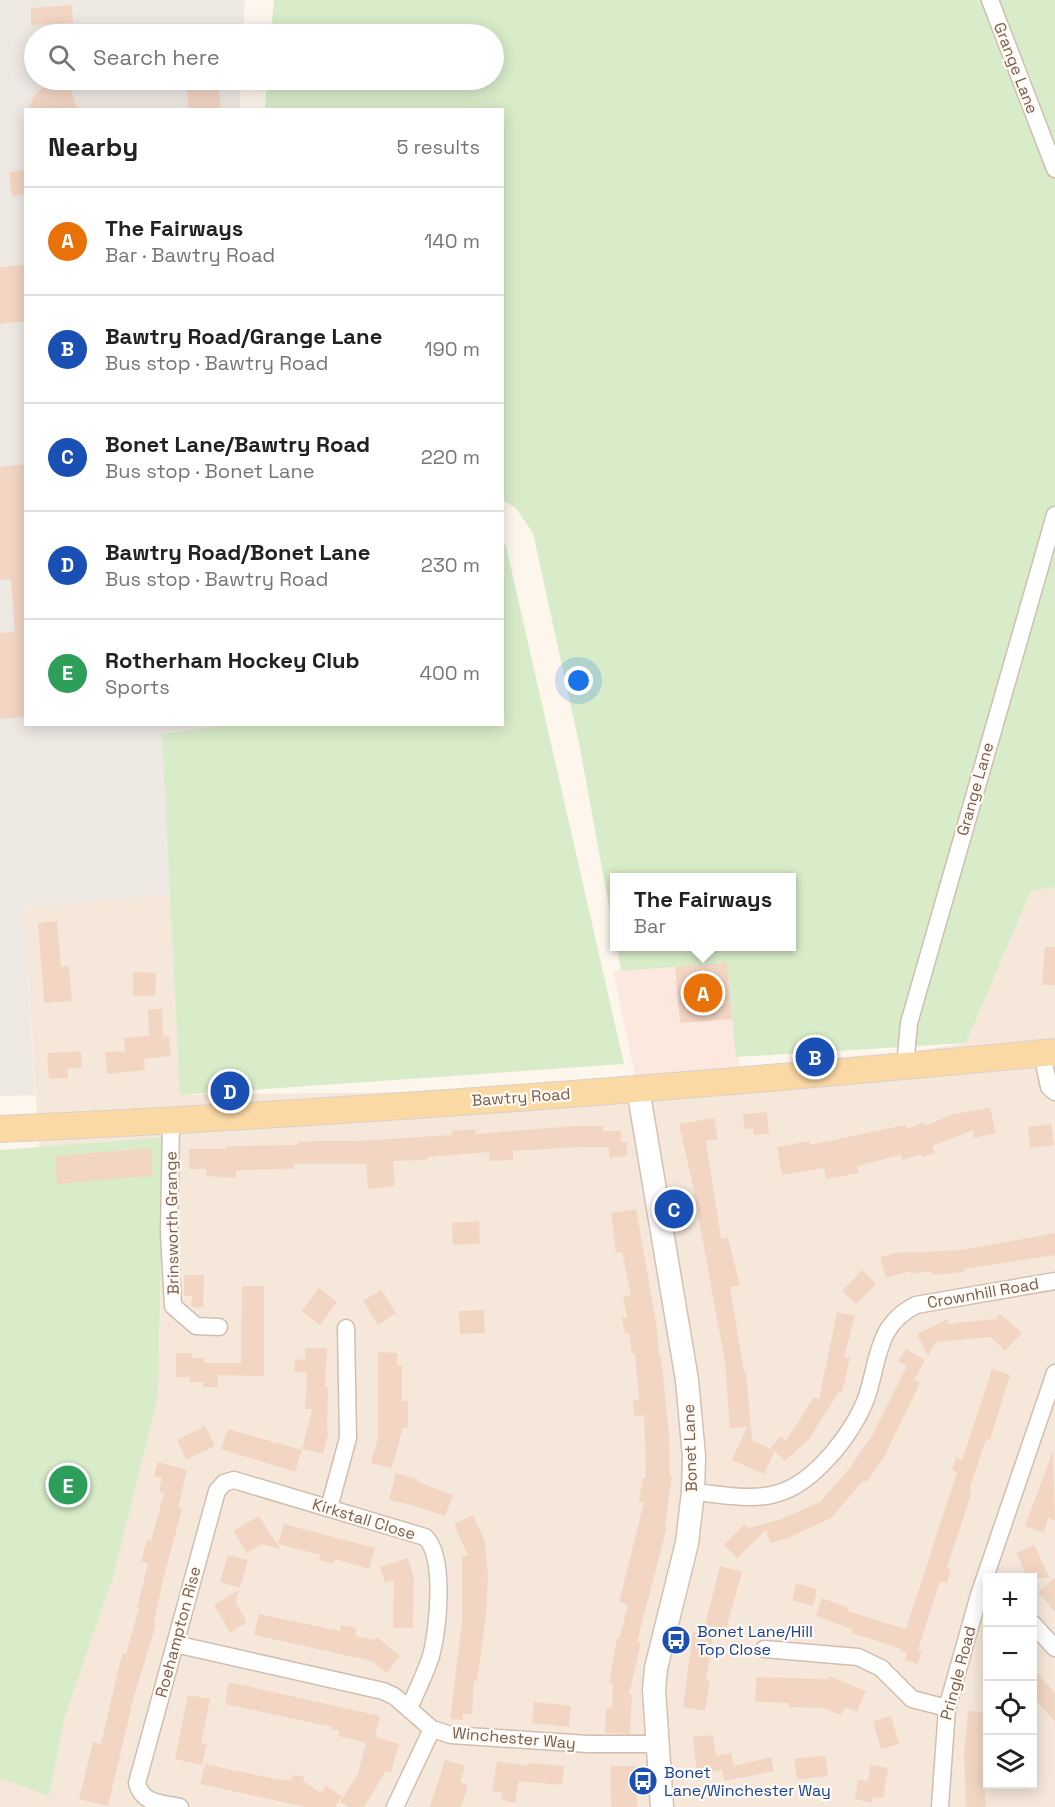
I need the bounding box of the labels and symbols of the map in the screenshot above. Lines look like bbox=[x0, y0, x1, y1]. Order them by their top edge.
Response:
street label: Grange Lane bbox=[989, 19, 1043, 117]
your location bbox=[564, 666, 593, 695]
street label: Grange Lane bbox=[952, 740, 998, 838]
pin: A bbox=[684, 970, 722, 1016]
pin: B bbox=[796, 1034, 834, 1080]
pin: D bbox=[210, 1068, 250, 1114]
street label: Bawtry Road bbox=[471, 1083, 571, 1111]
street label: Brinsworth Grange bbox=[160, 1151, 184, 1295]
pin: C bbox=[654, 1186, 694, 1232]
street label: Crownhill Road bbox=[925, 1273, 1041, 1313]
street label: Bonet Lane bbox=[678, 1404, 702, 1492]
pin: E bbox=[48, 1462, 88, 1508]
street label: Kirkstall Close bbox=[310, 1493, 418, 1545]
street label: Roehampton Rise bbox=[150, 1564, 206, 1700]
place label: Bonet Lane/Hill Top Close bbox=[697, 1621, 813, 1660]
bus stop icon: Bonet Lane/Hill Top Close bbox=[660, 1624, 692, 1656]
street label: Pringle Road bbox=[935, 1624, 981, 1722]
street label: Winchester Way bbox=[451, 1722, 577, 1754]
place label: Bonet Lane/Winchester Way bbox=[664, 1762, 831, 1801]
bus stop icon: Bonet Lane/Winchester Way bbox=[627, 1765, 659, 1797]

